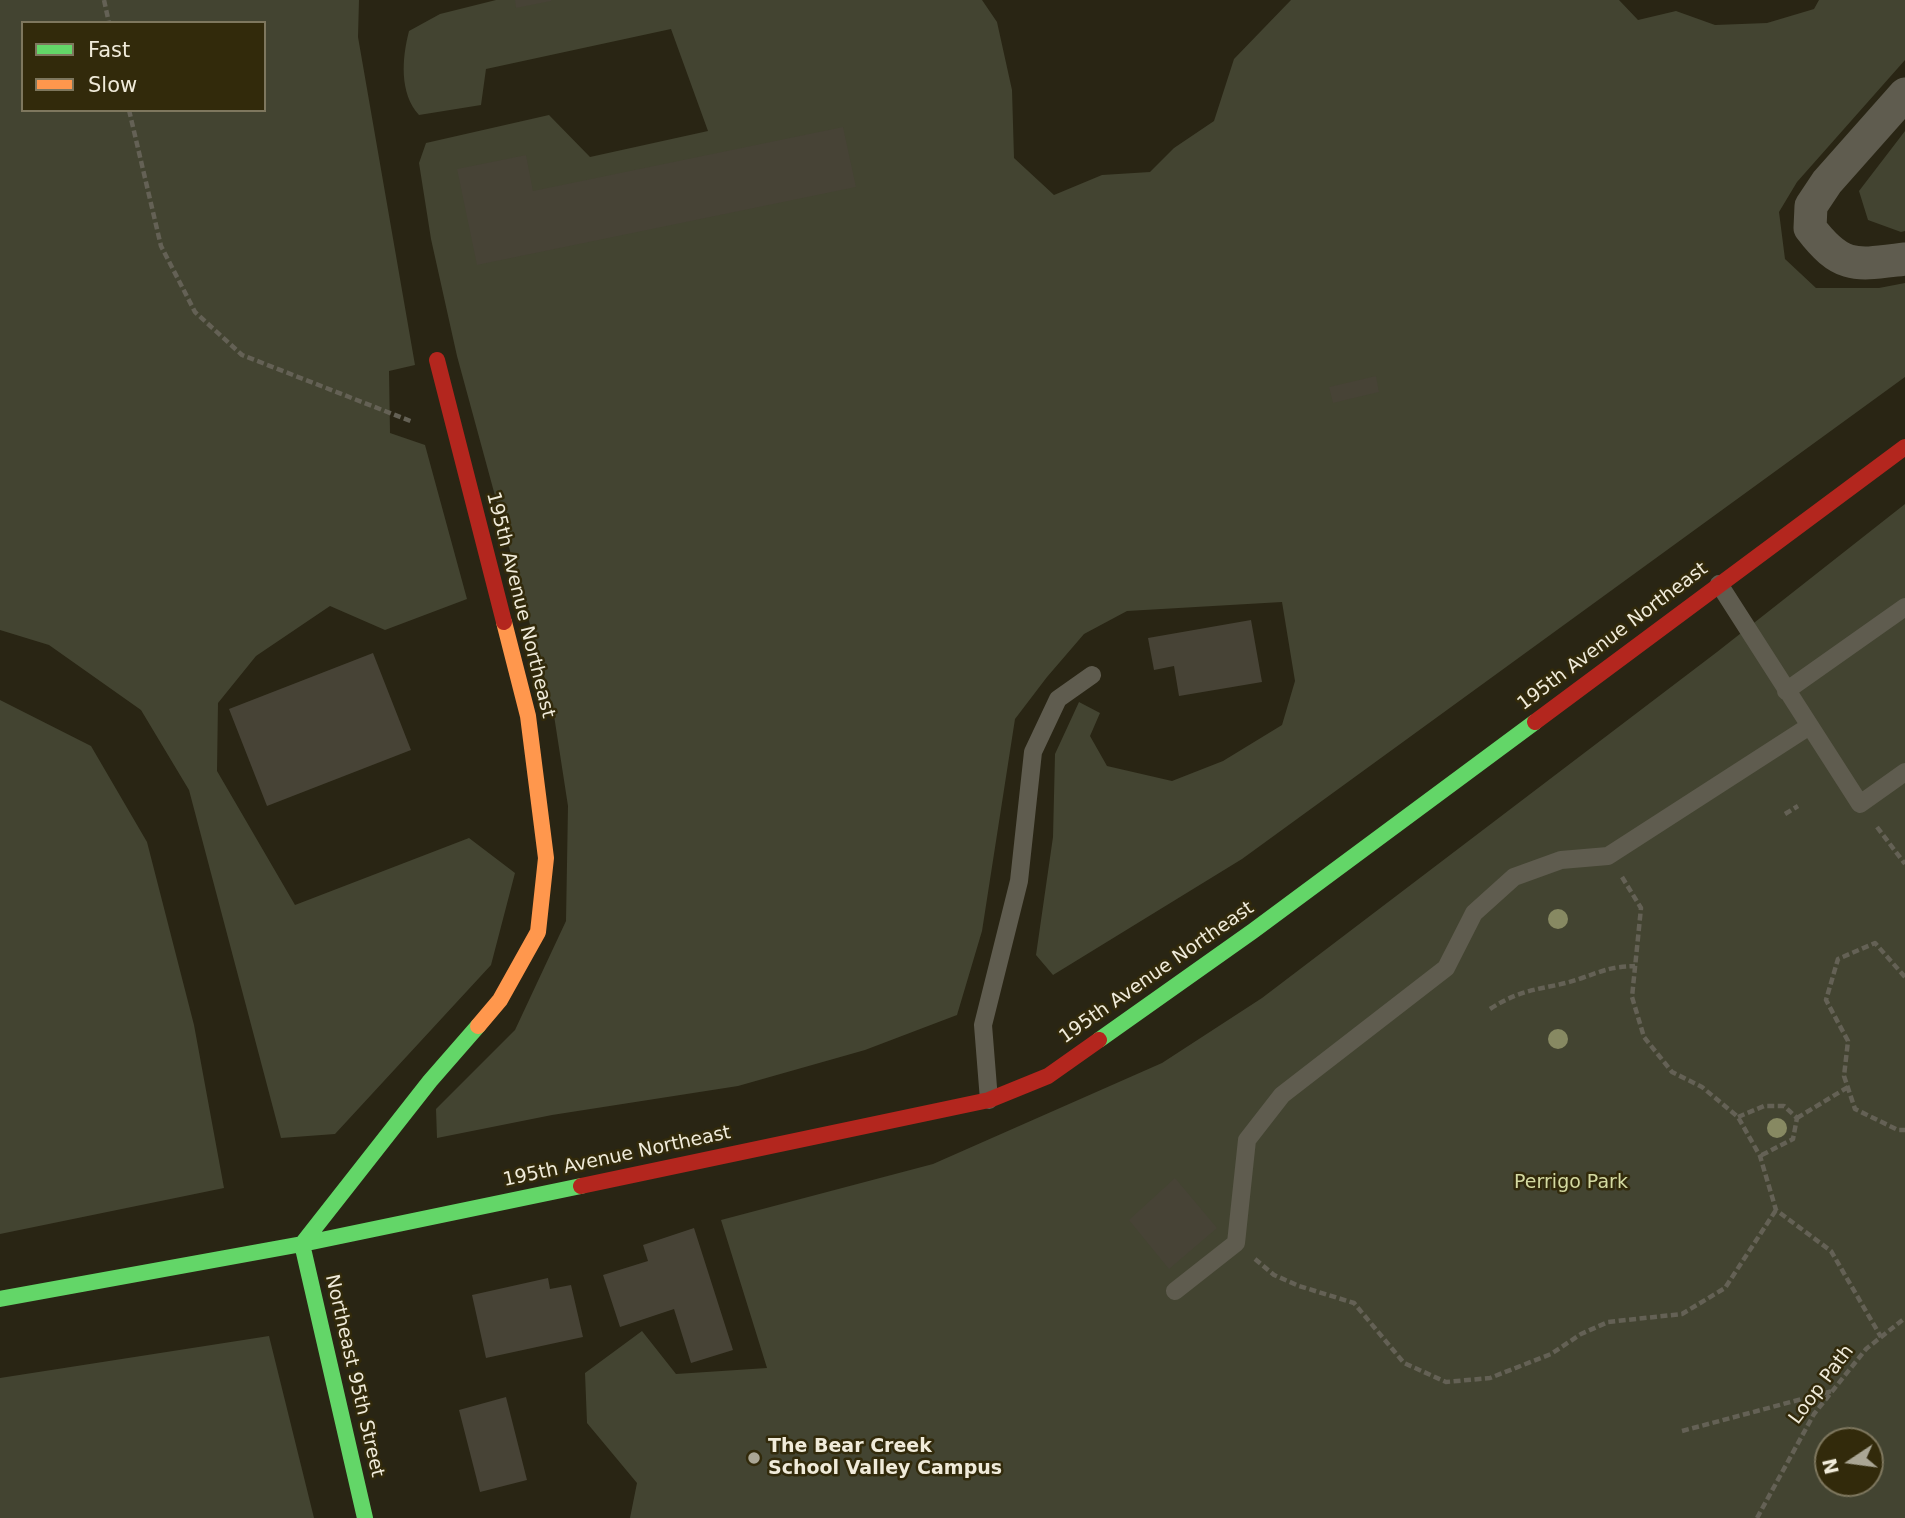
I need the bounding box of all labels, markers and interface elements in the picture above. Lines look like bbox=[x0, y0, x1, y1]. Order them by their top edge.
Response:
legend bbox=[21, 21, 266, 112]
text: Fast bbox=[88, 38, 130, 62]
text: Slow bbox=[88, 73, 137, 97]
street label: 195th Avenue Northeast bbox=[481, 490, 559, 720]
street label: 195th Avenue Northeast bbox=[1513, 558, 1713, 716]
street label: 195th Avenue Northeast bbox=[1055, 897, 1259, 1049]
street label: 195th Avenue Northeast bbox=[501, 1122, 733, 1192]
park label: Perrigo Park bbox=[1514, 1172, 1628, 1194]
street label: Northeast 95th Street bbox=[320, 1272, 388, 1480]
street label: Loop Path bbox=[1785, 1341, 1859, 1429]
north arrow bbox=[1814, 1427, 1884, 1497]
place label: The Bear Creek School Valley Campus bbox=[768, 1436, 1002, 1480]
marker: The Bear Creek School Valley Campus bbox=[746, 1450, 762, 1466]
text: N bbox=[1818, 1456, 1843, 1476]

